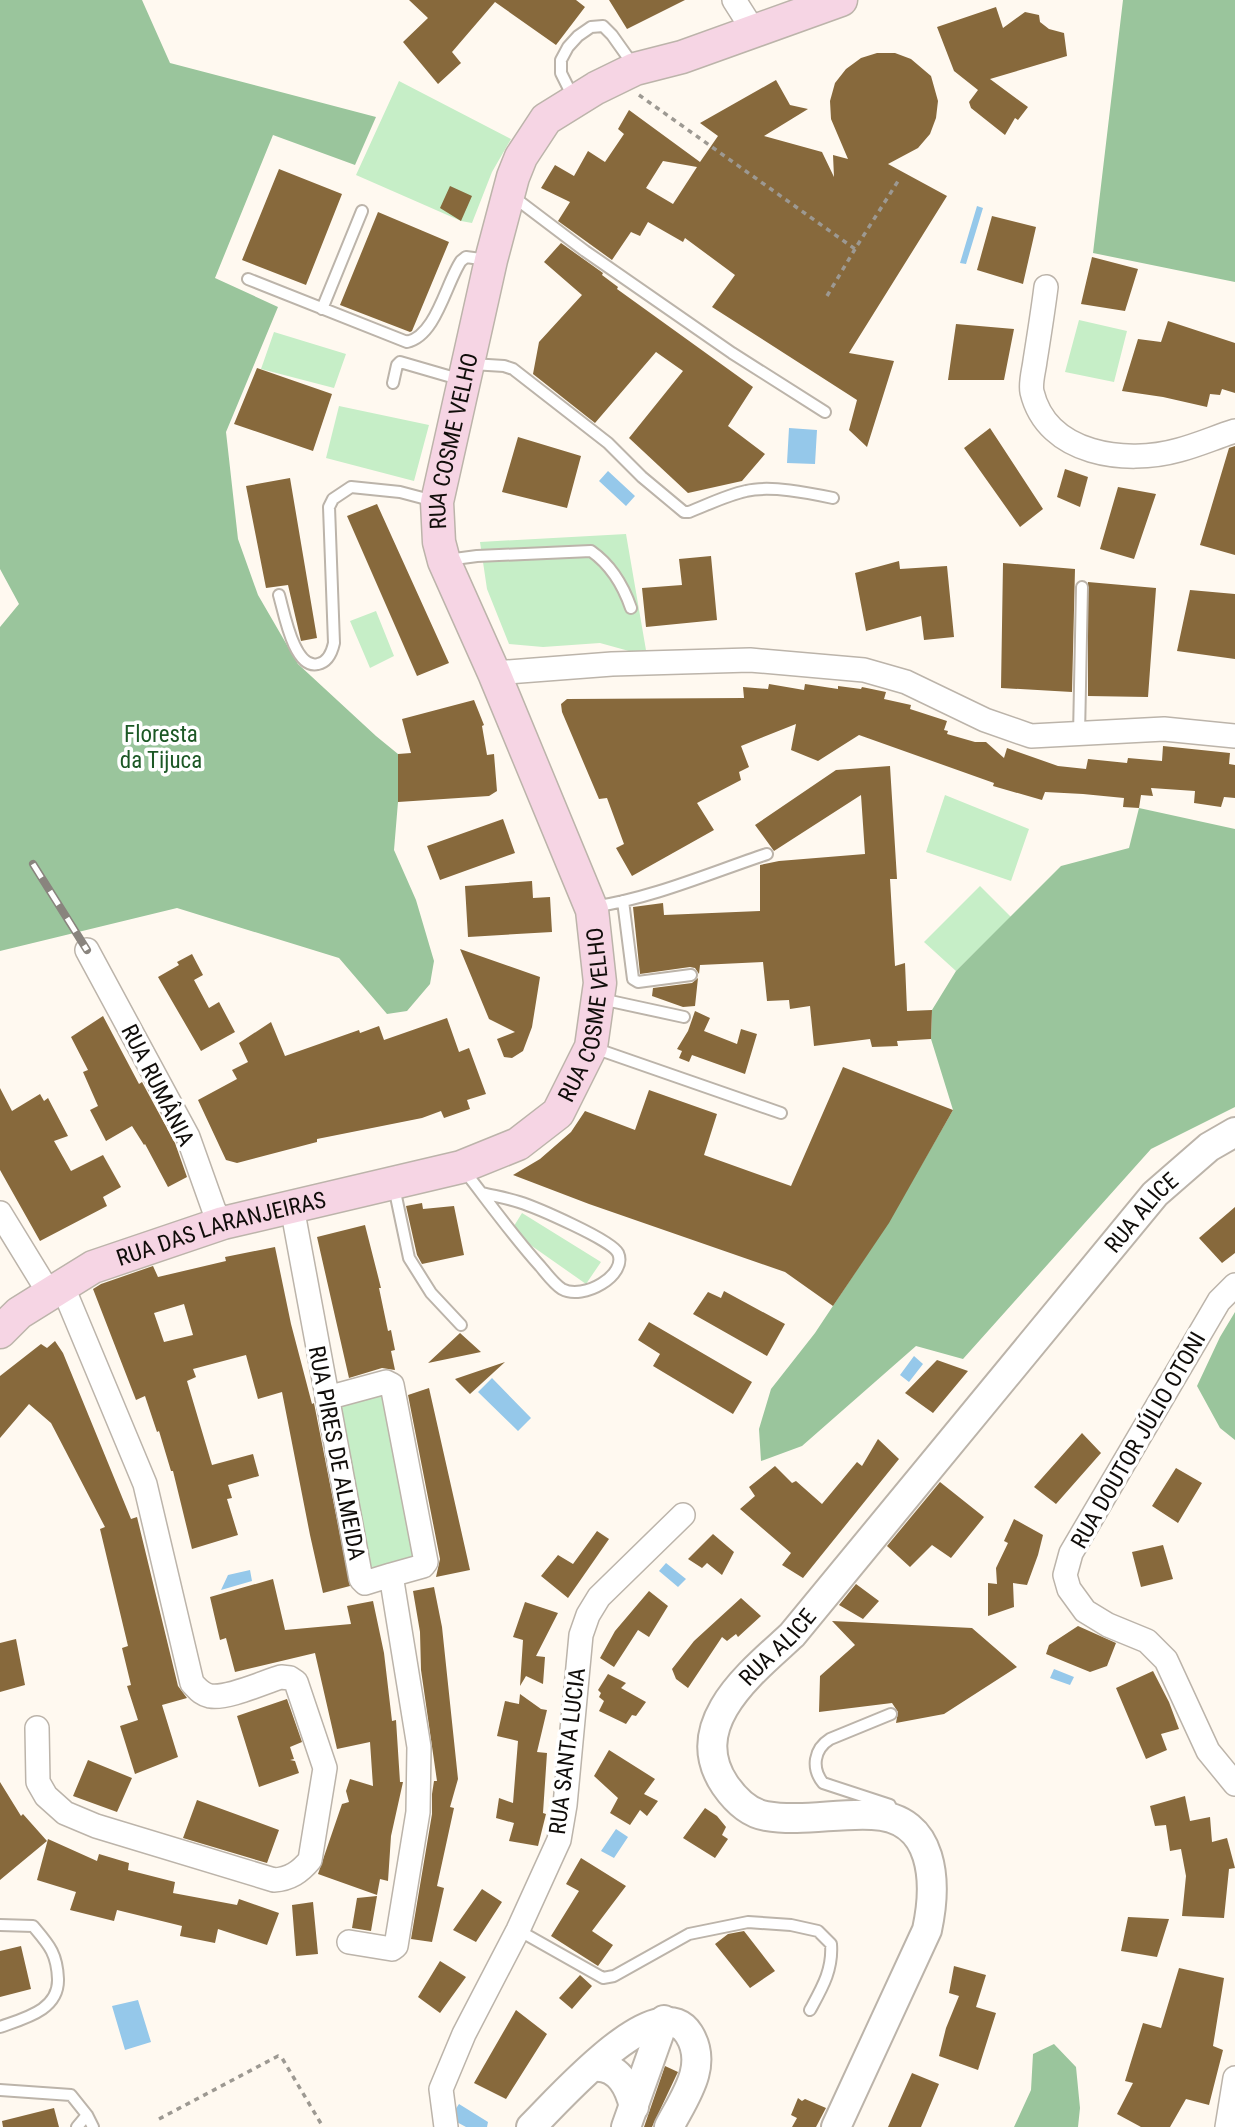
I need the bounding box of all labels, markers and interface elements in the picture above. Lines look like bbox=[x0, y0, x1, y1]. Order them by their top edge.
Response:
street label: RUA COSME VELHO bbox=[424, 350, 484, 530]
park label: Floresta da Tijuca bbox=[120, 721, 202, 774]
street label: RUA COSME VELHO bbox=[553, 926, 615, 1106]
street label: RUA RUMÂNIA bbox=[115, 1019, 201, 1151]
street label: RUA ALICE bbox=[1099, 1167, 1184, 1258]
street label: RUA DAS LARANJEIRAS bbox=[113, 1186, 329, 1272]
street label: RUA DOUTOR JÚLIO OTONI bbox=[1065, 1327, 1211, 1553]
street label: RUA PIRES DE ALMEIDA bbox=[303, 1344, 371, 1562]
street label: RUA ALICE bbox=[734, 1603, 822, 1691]
street label: RUA SANTA LUCIA bbox=[544, 1666, 591, 1836]

